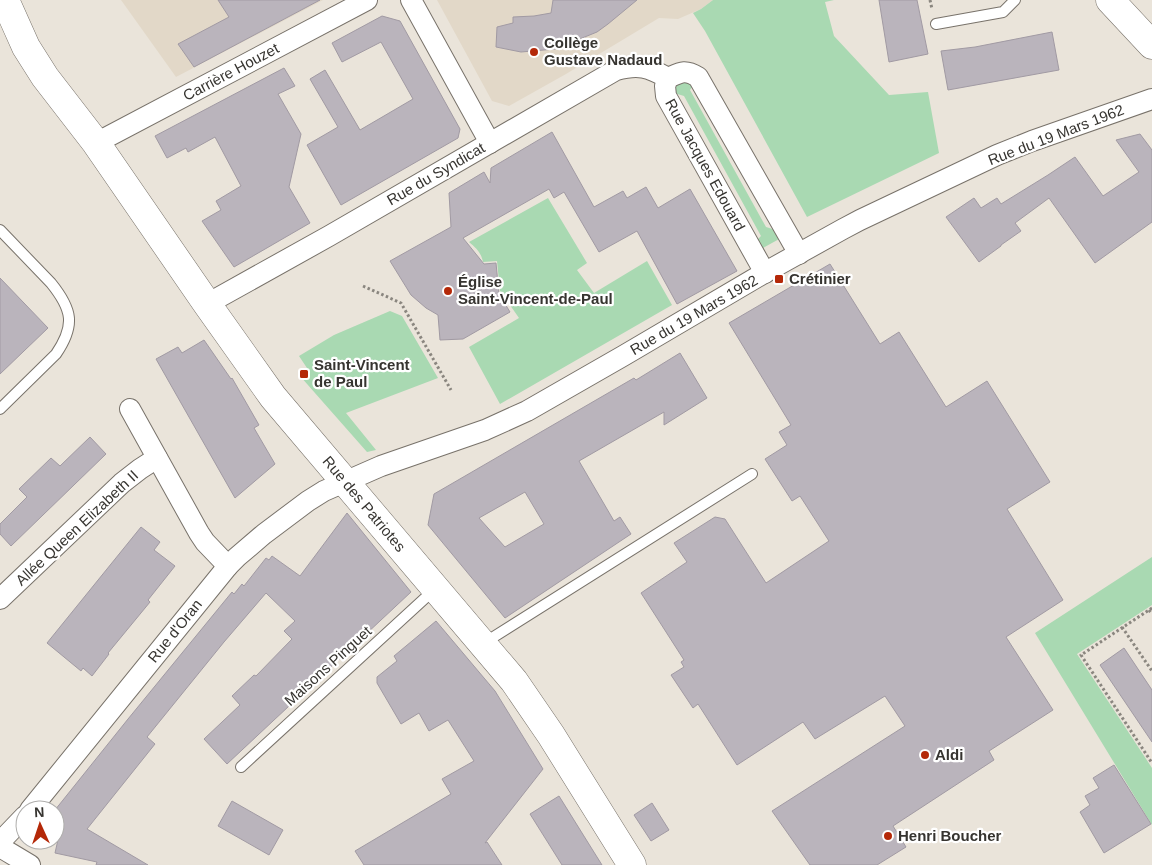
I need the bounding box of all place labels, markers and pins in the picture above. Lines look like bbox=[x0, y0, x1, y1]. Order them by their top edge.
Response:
place label: Collège Gustave Nadaud bbox=[544, 34, 662, 68]
marker: Collège Gustave Nadaud bbox=[528, 46, 540, 58]
place label: Crétinier bbox=[789, 270, 851, 287]
place label: Église Saint-Vincent-de-Paul bbox=[458, 273, 613, 307]
marker: Crétinier bbox=[773, 273, 785, 285]
marker: Église Saint-Vincent-de-Paul bbox=[442, 285, 454, 297]
place label: Saint-Vincent de Paul bbox=[314, 356, 410, 390]
marker: Saint-Vincent de Paul bbox=[298, 368, 310, 380]
place label: Aldi bbox=[935, 746, 963, 763]
marker: Aldi bbox=[919, 749, 931, 761]
place label: Henri Boucher bbox=[898, 827, 1002, 844]
marker: Henri Boucher bbox=[882, 830, 894, 842]

